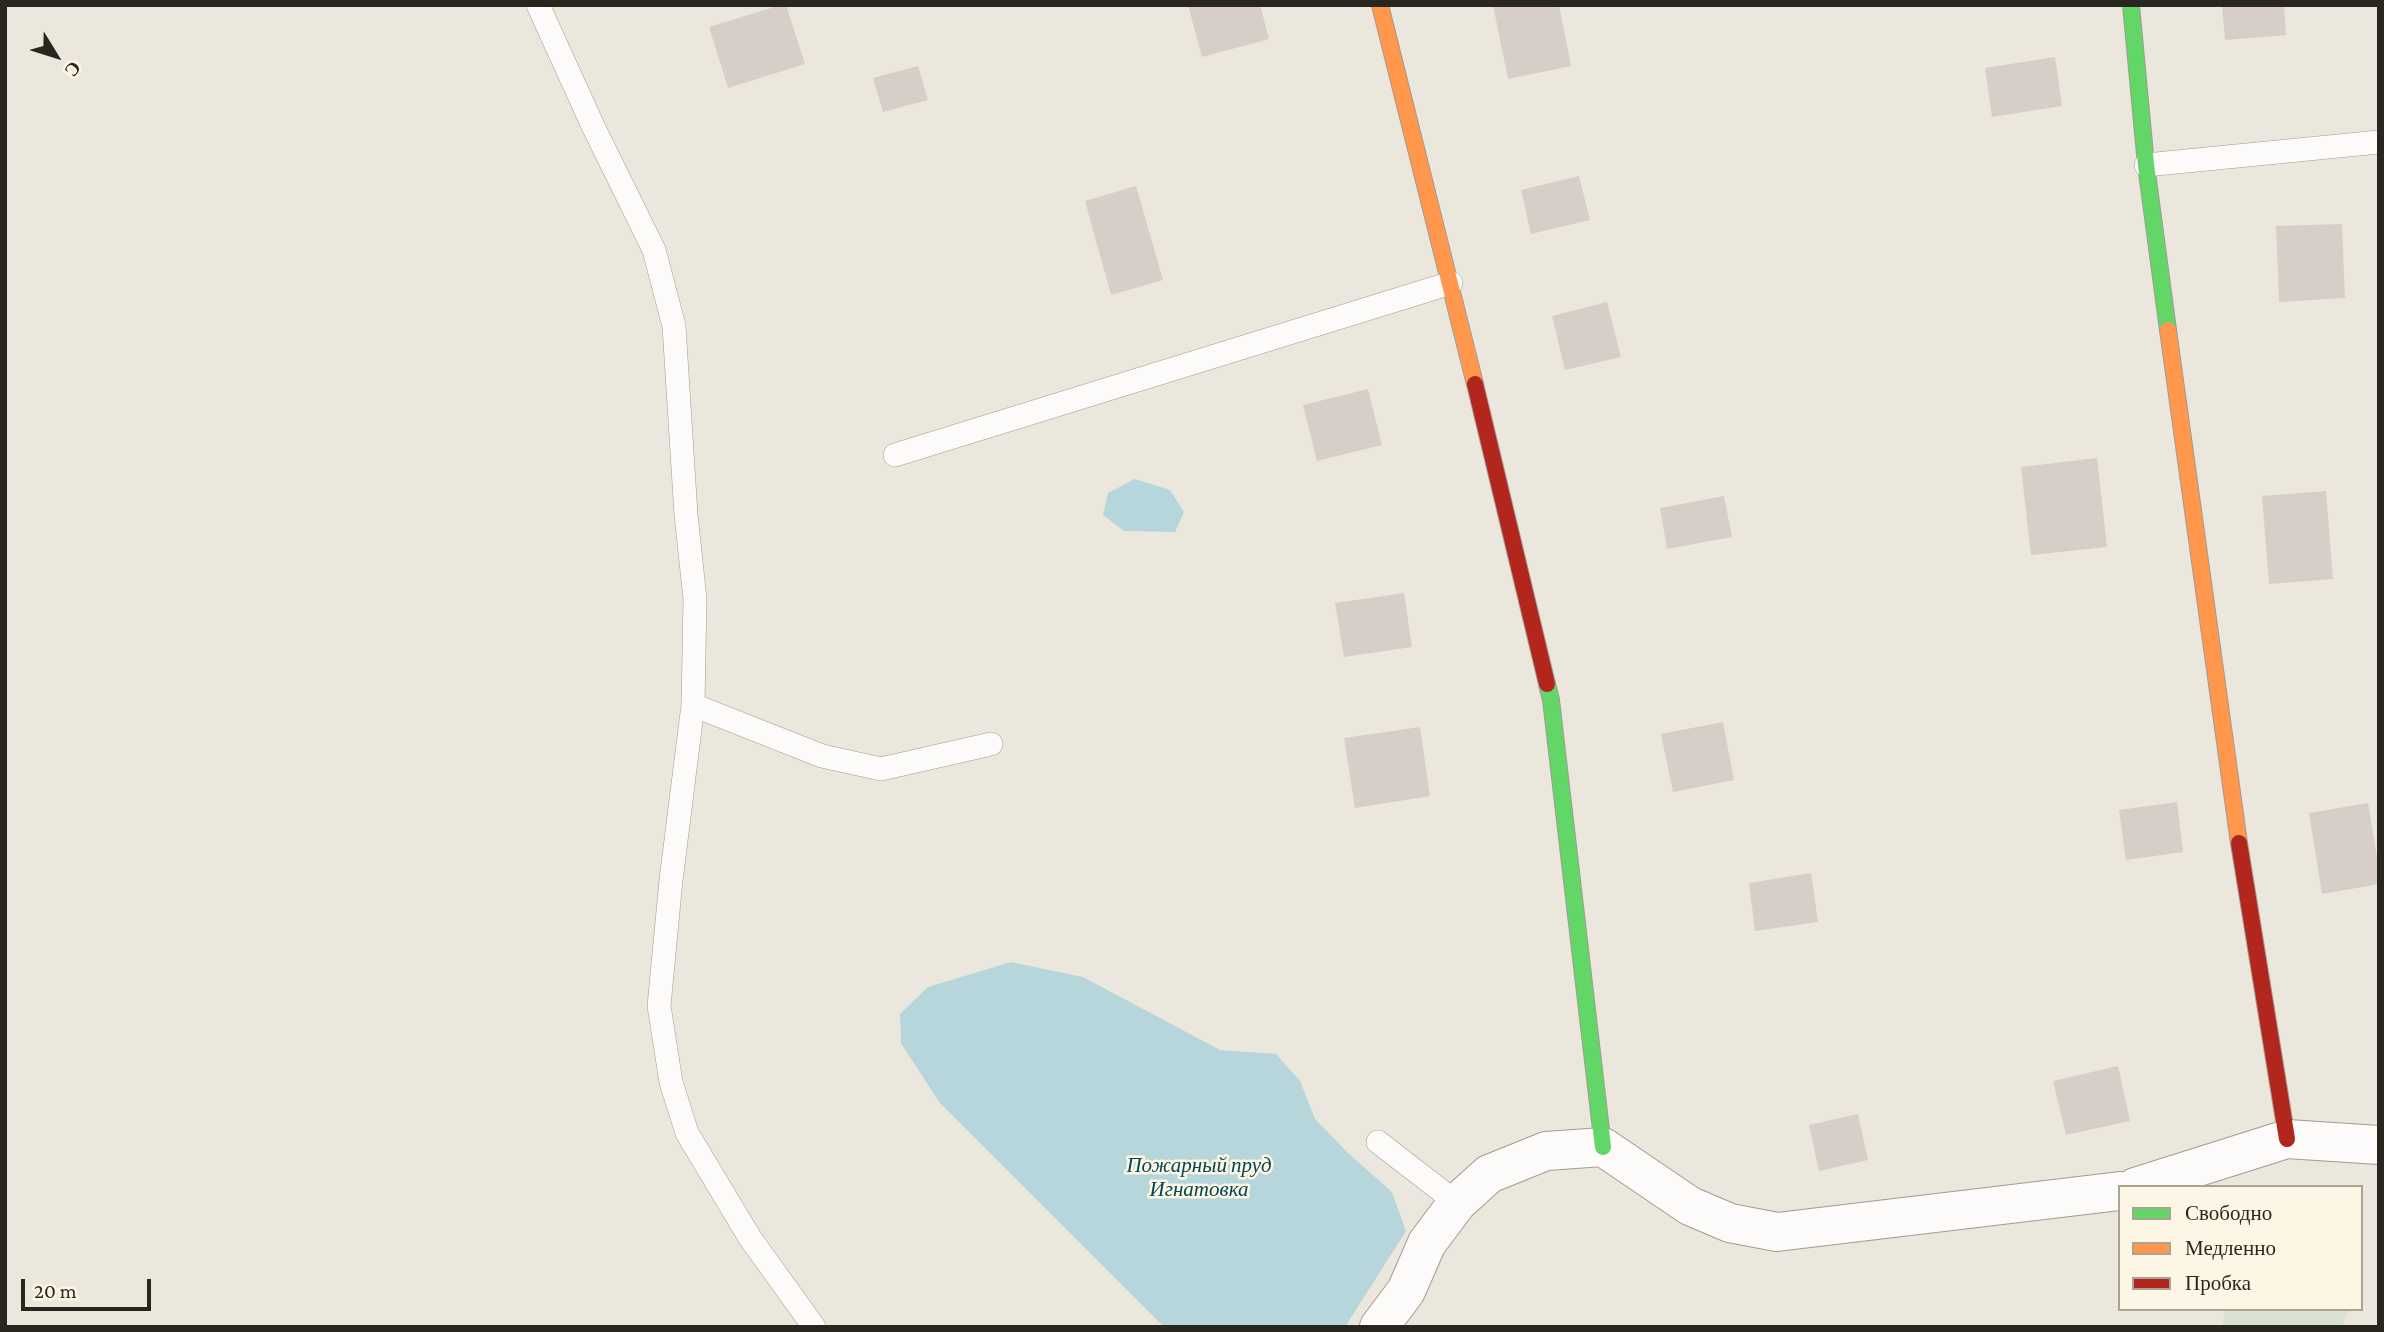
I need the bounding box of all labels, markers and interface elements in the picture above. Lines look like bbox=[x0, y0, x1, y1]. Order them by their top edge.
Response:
north arrow bbox=[21, 21, 91, 91]
text: С bbox=[60, 57, 85, 81]
water label: Пожарный пруд Игнатовка bbox=[1126, 1153, 1272, 1203]
legend bbox=[2118, 1185, 2363, 1311]
text: Свободно bbox=[2185, 1201, 2272, 1225]
text: Медленно bbox=[2185, 1236, 2276, 1260]
scale bar bbox=[24, 1266, 154, 1310]
text: Пробка bbox=[2185, 1271, 2251, 1295]
text: 20 m bbox=[34, 1279, 77, 1303]

